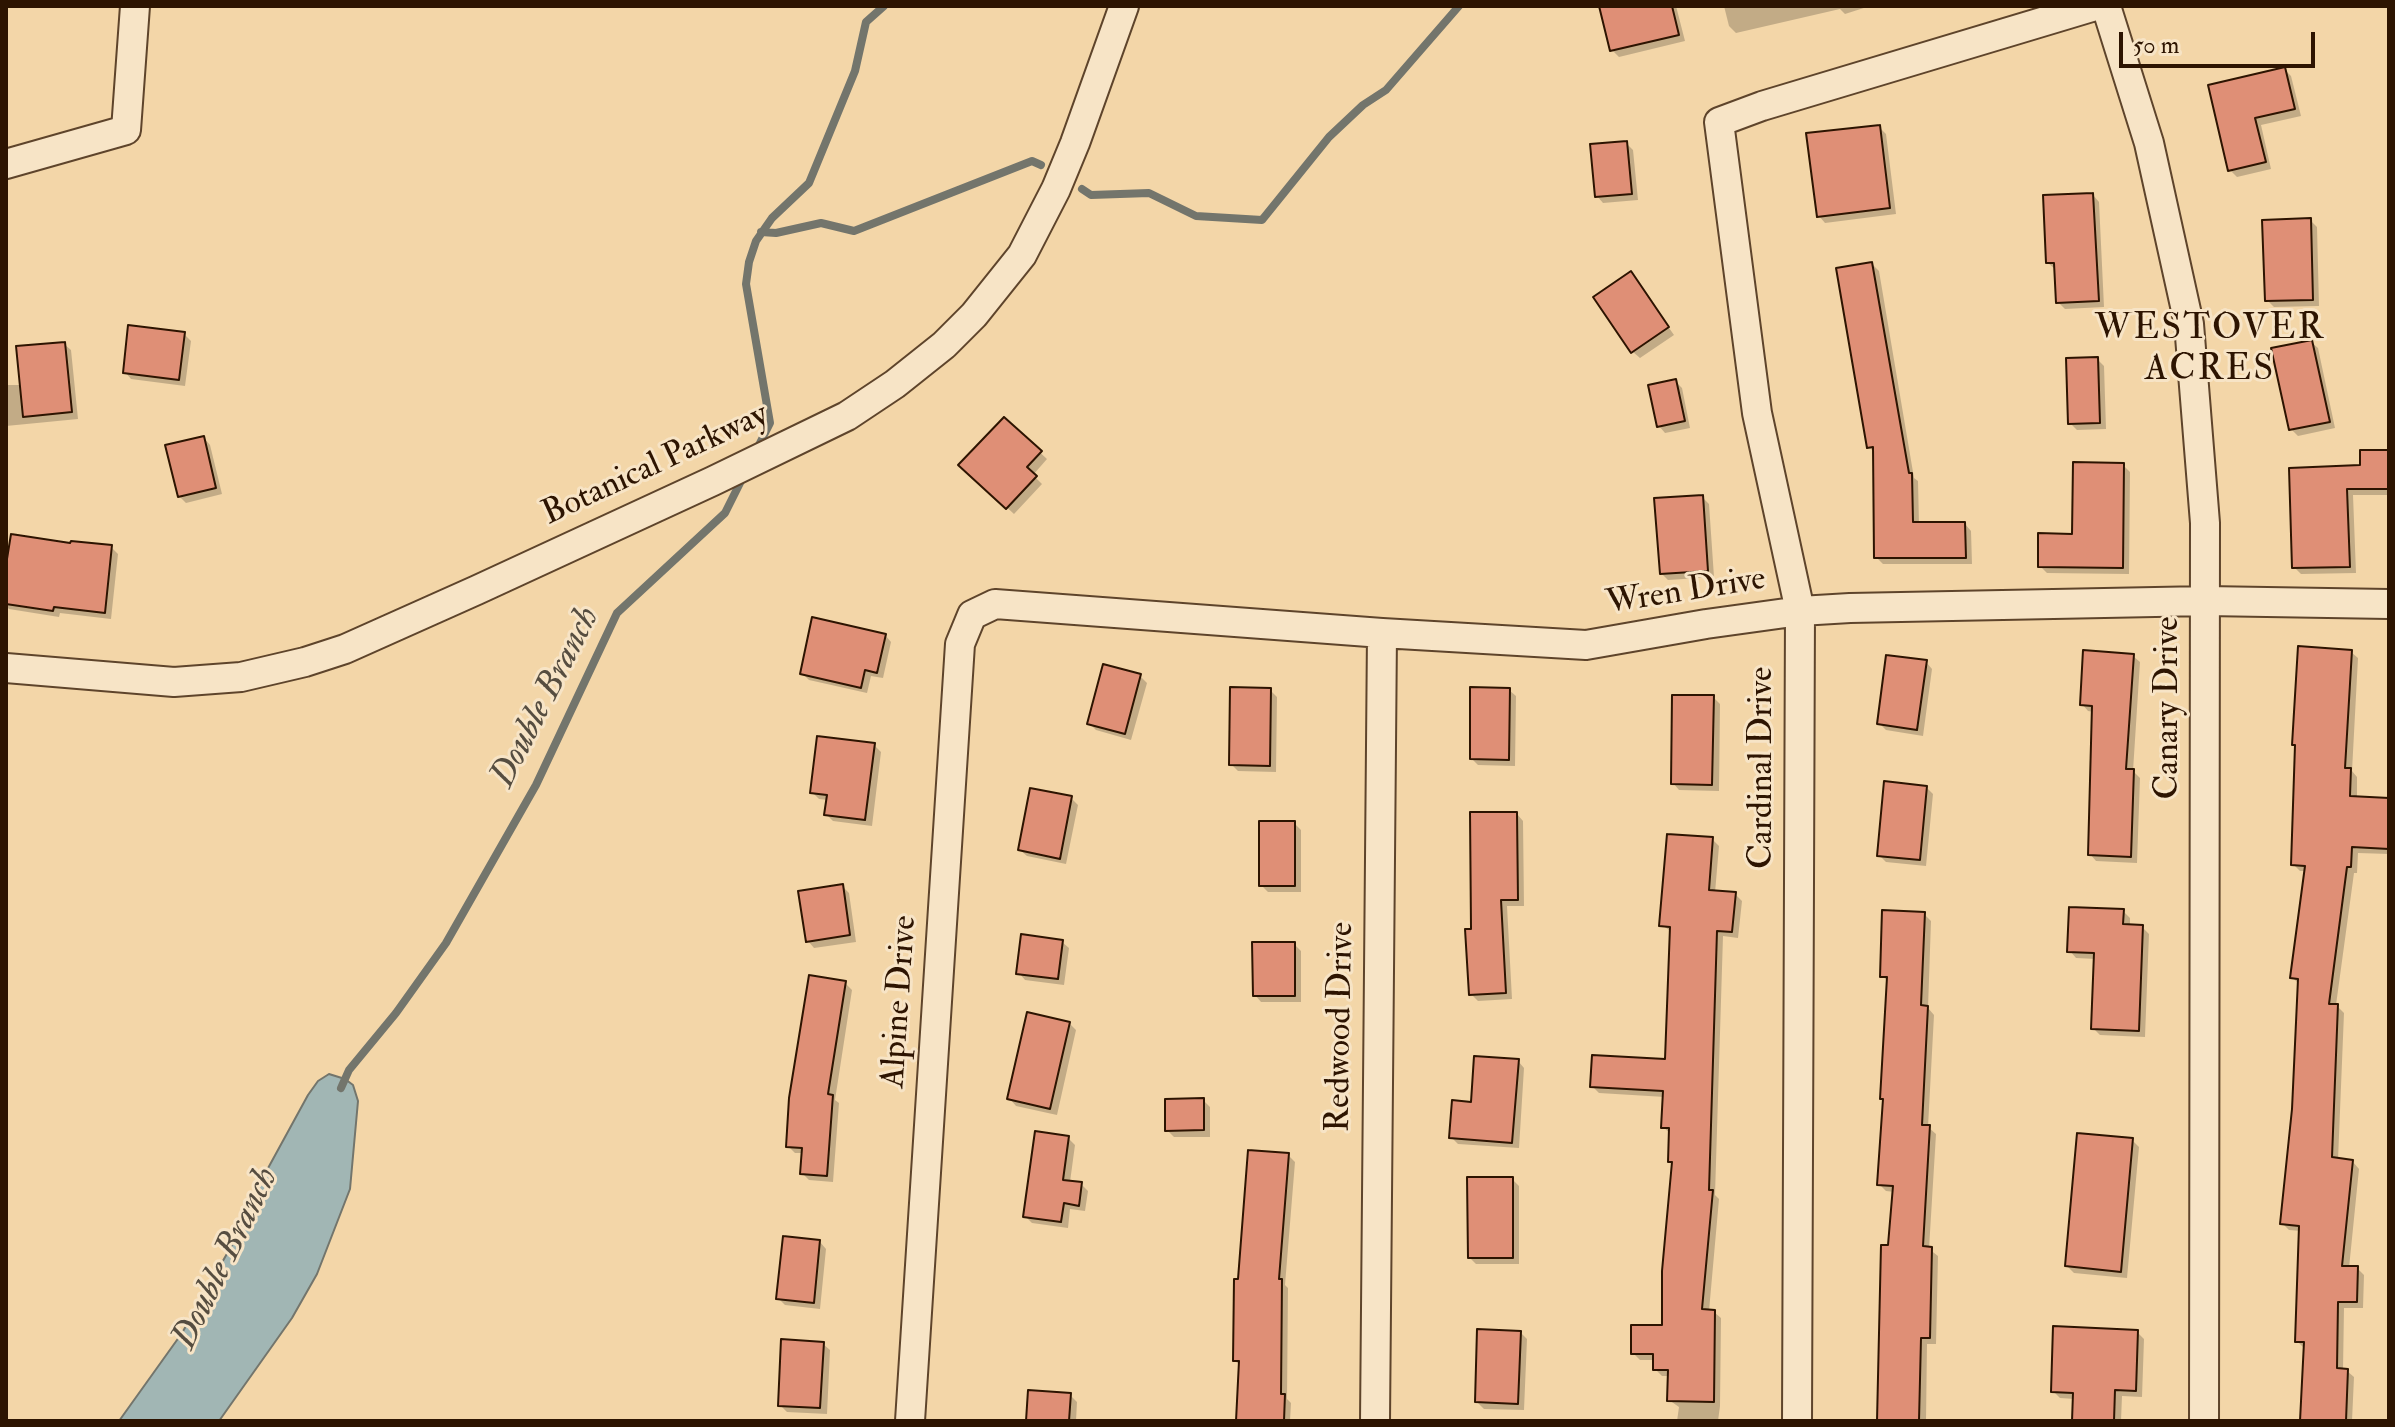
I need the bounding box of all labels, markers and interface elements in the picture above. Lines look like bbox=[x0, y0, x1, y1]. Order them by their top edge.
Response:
scale bar bbox=[2123, 16, 2319, 66]
text: 50 m bbox=[2133, 30, 2179, 61]
district label: WESTOVER ACRES bbox=[2095, 308, 2325, 393]
street label: Botanical Parkway bbox=[537, 396, 775, 536]
street label: Wren Drive bbox=[1603, 560, 1769, 626]
water label: Double Branch bbox=[483, 601, 611, 795]
street label: Canary Drive bbox=[2150, 617, 2190, 799]
street label: Cardinal Drive bbox=[1744, 667, 1784, 869]
street label: Alpine Drive bbox=[875, 914, 927, 1090]
street label: Redwood Drive bbox=[1320, 922, 1364, 1132]
water label: Double Branch bbox=[165, 1161, 289, 1357]

